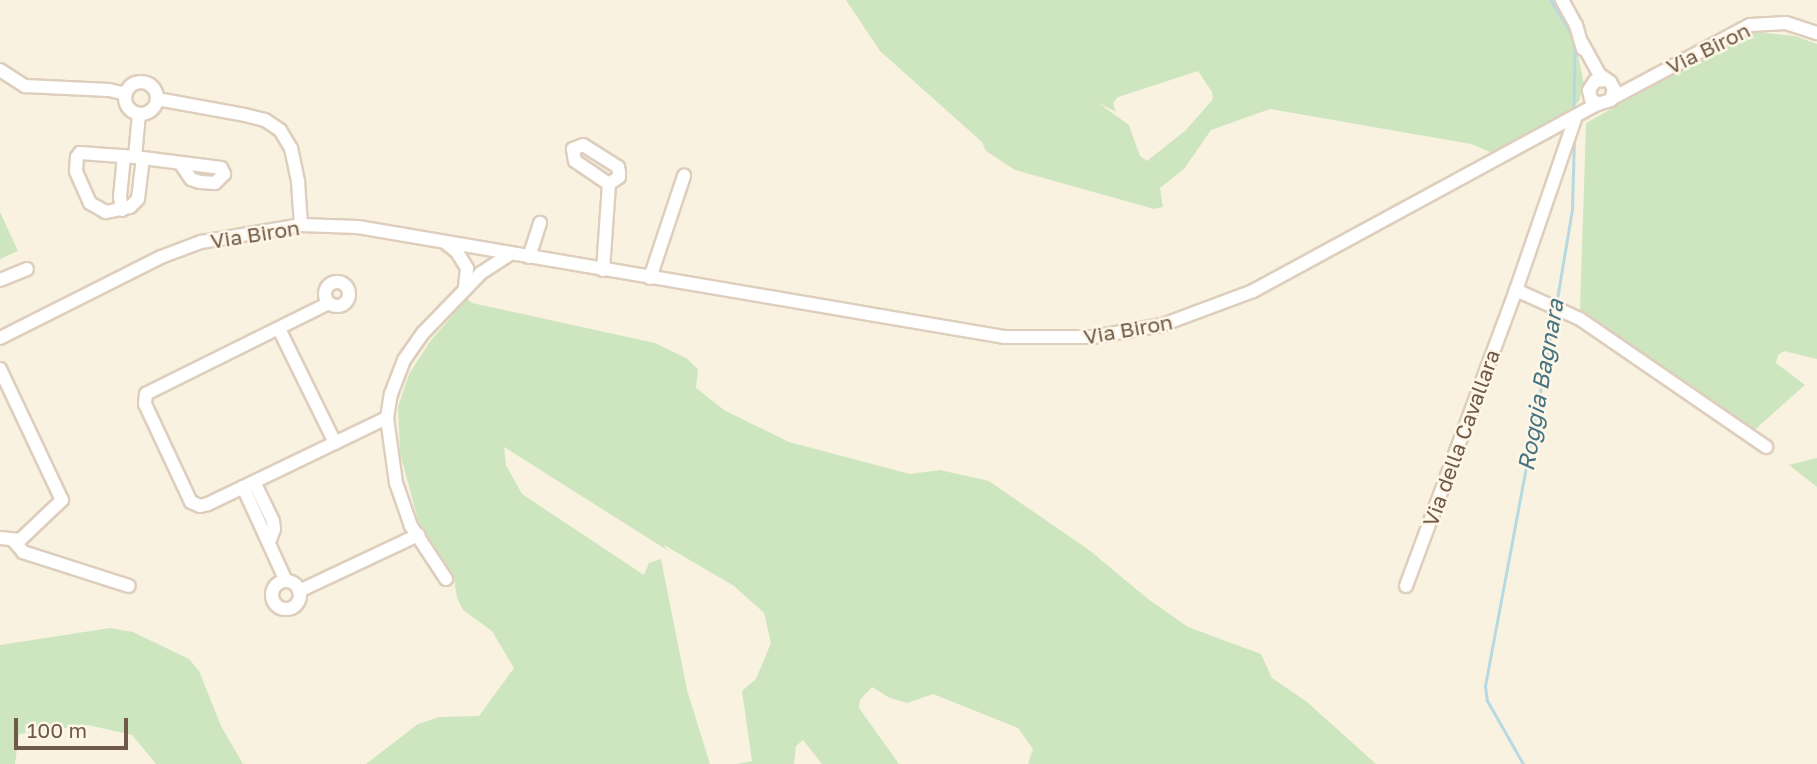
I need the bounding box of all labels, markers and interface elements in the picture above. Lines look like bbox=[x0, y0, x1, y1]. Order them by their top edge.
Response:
street label: Via Biron bbox=[1662, 17, 1754, 79]
street label: Via Biron bbox=[209, 215, 301, 253]
water label: Roggia Bagnara bbox=[1511, 297, 1569, 473]
street label: Via Biron bbox=[1081, 309, 1175, 349]
street label: Via della Cavallara bbox=[1417, 346, 1505, 530]
scale bar bbox=[18, 704, 131, 748]
text: 100 m bbox=[27, 717, 87, 743]

